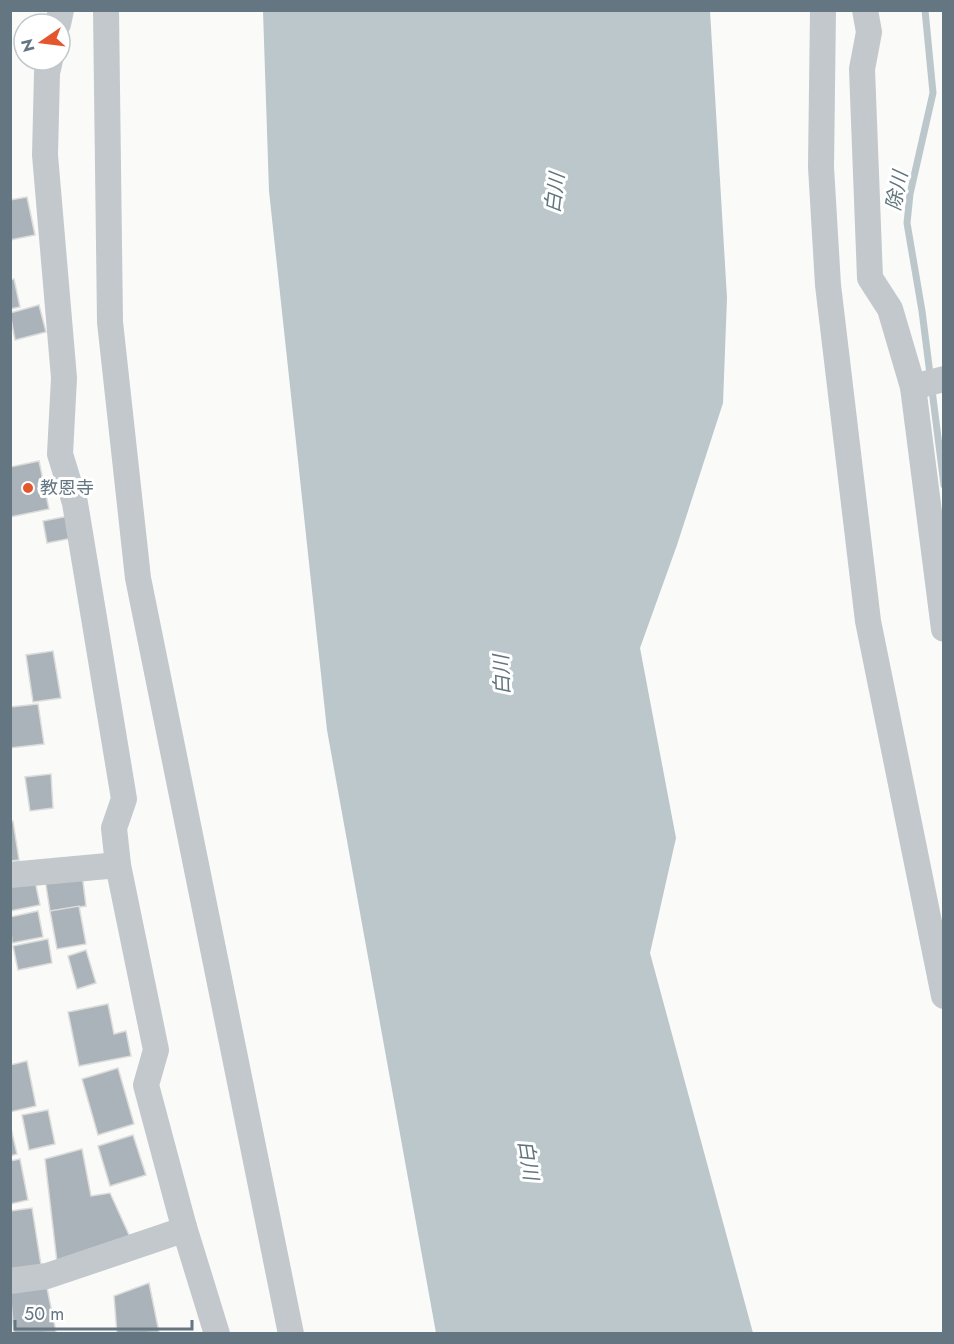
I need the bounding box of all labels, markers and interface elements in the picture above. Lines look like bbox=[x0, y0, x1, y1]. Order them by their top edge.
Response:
north arrow bbox=[12, 12, 72, 72]
text: N bbox=[15, 37, 41, 54]
water label: 除川 bbox=[879, 167, 915, 213]
water label: 白川 bbox=[538, 169, 572, 215]
place label: 教恩寺 bbox=[40, 475, 94, 501]
marker: 教恩寺 bbox=[21, 481, 35, 495]
water label: 白川 bbox=[487, 653, 517, 695]
water label: 白川 bbox=[511, 1138, 546, 1184]
scale bar bbox=[15, 1293, 192, 1331]
text: 50 m bbox=[24, 1301, 64, 1327]

